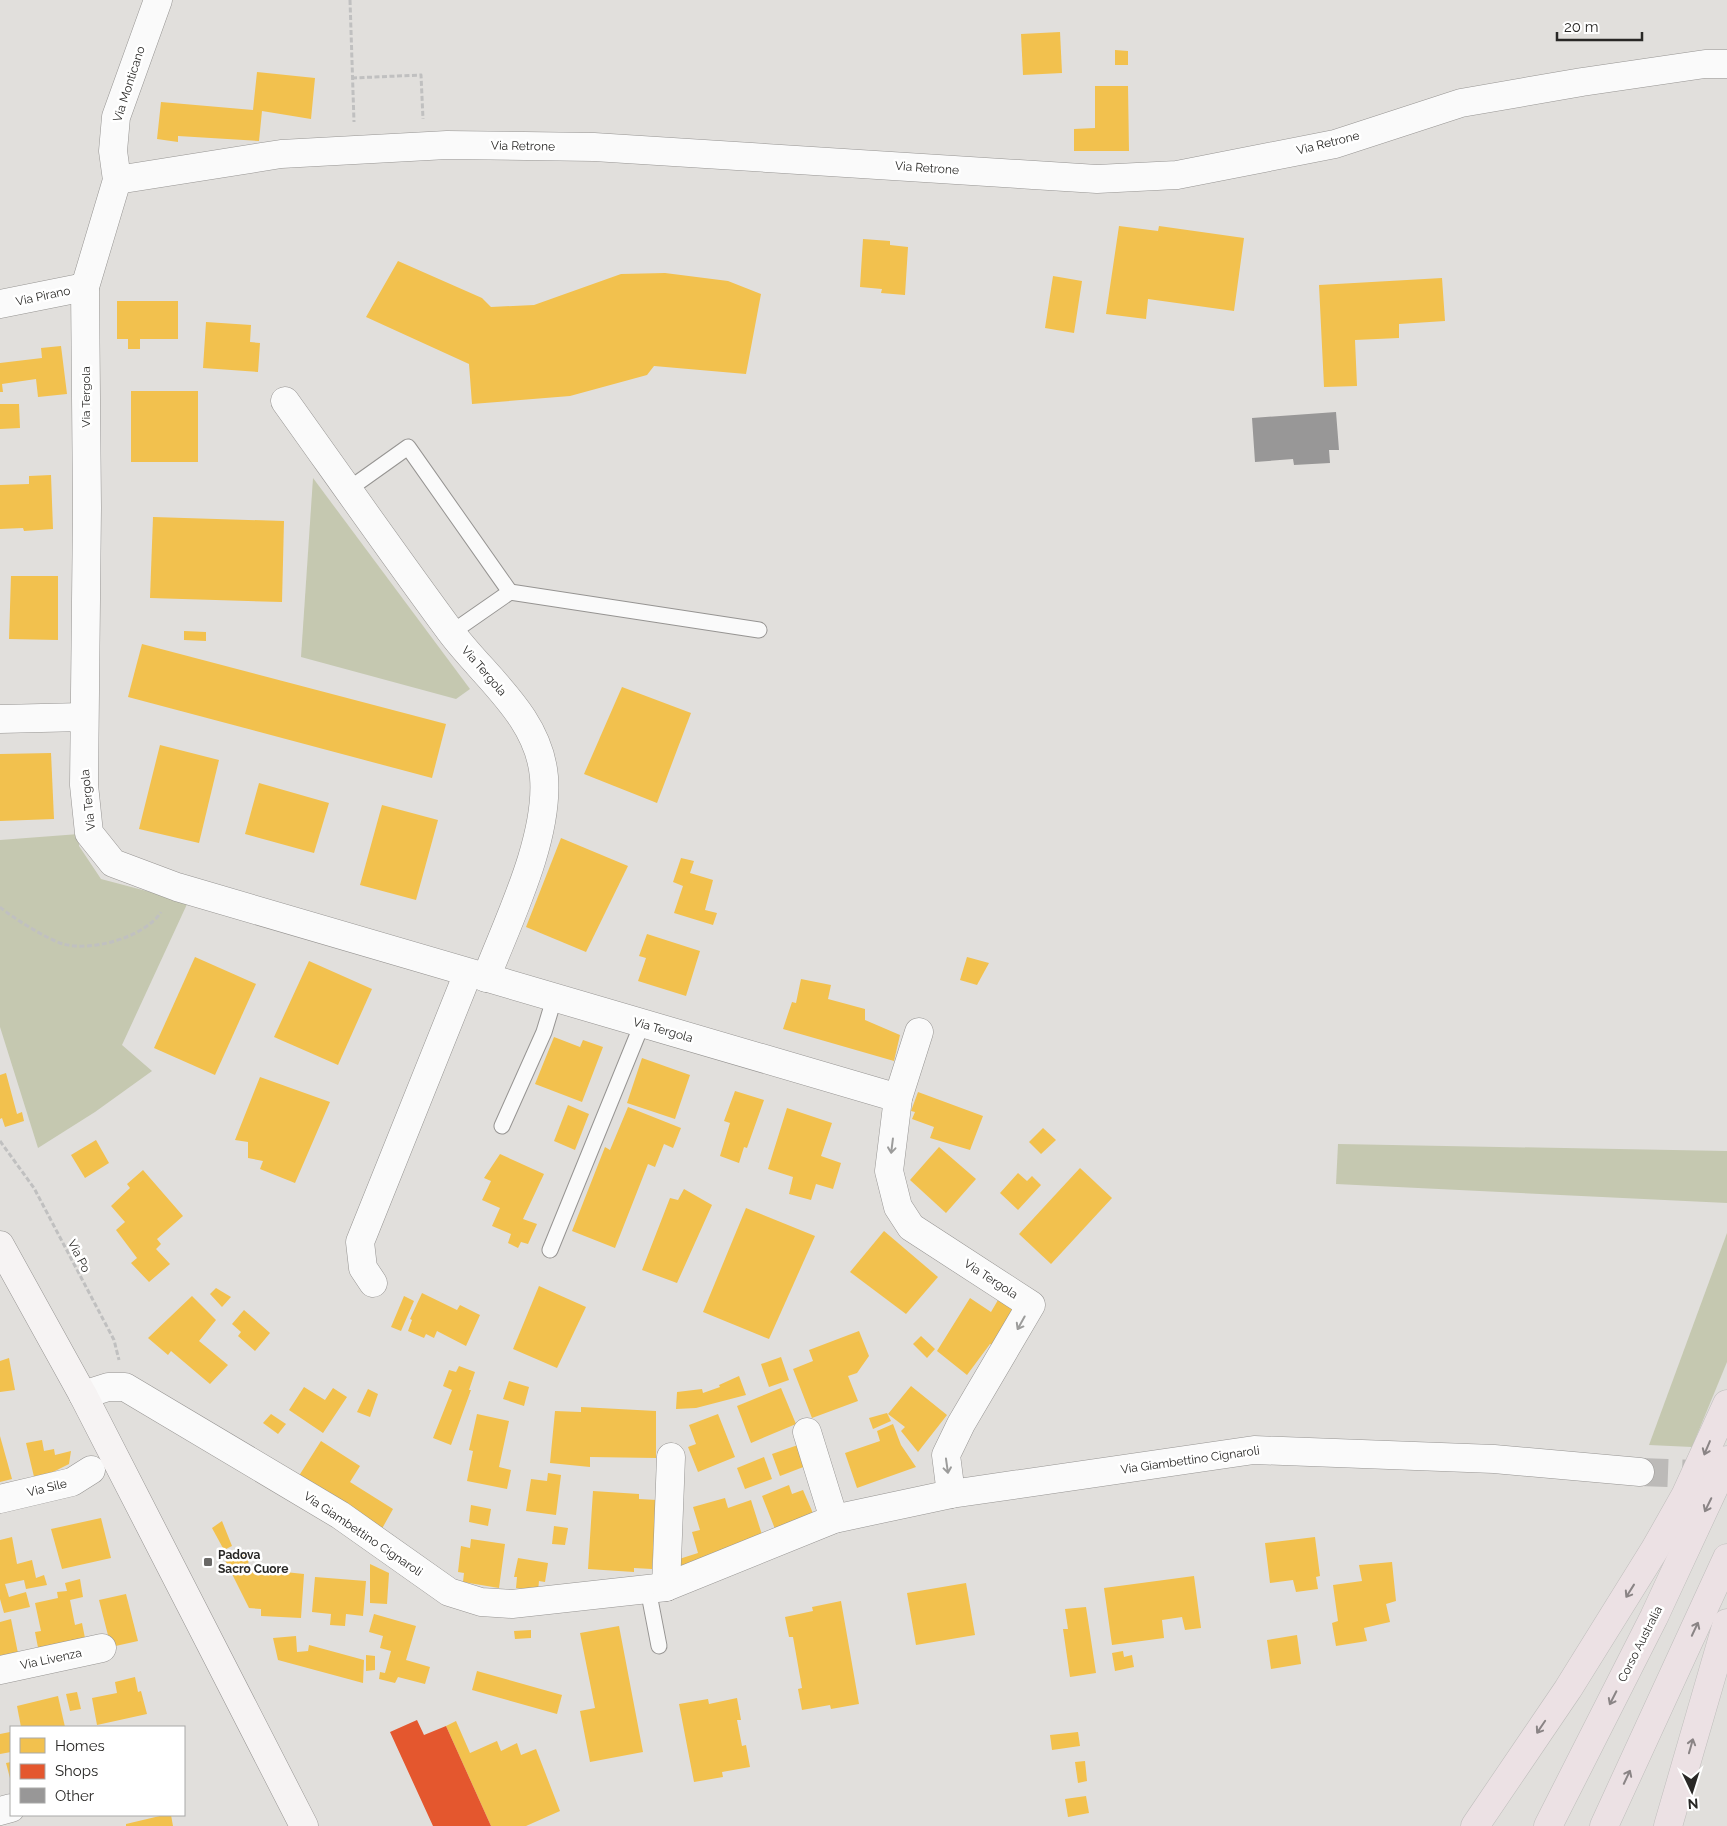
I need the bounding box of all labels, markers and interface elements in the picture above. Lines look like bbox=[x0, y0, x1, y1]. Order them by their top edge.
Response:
scale bar bbox=[1557, 10, 1642, 42]
text: 20 m bbox=[1564, 18, 1599, 36]
street label: Via Monticano bbox=[110, 44, 148, 124]
street label: Via Retrone bbox=[1295, 128, 1361, 158]
street label: Via Retrone bbox=[491, 138, 555, 154]
street label: Via Retrone bbox=[894, 159, 960, 177]
street label: Via Pirano bbox=[14, 283, 72, 309]
street label: Via Tergola bbox=[79, 366, 93, 428]
street label: Via Tergola bbox=[459, 643, 509, 699]
street label: Via Tergola bbox=[78, 769, 98, 831]
street label: Via Tergola bbox=[632, 1015, 694, 1045]
one-way arrow bbox=[887, 1138, 897, 1154]
street label: Via Po bbox=[65, 1237, 93, 1275]
street label: Via Tergola bbox=[961, 1256, 1021, 1302]
one-way arrow bbox=[1015, 1315, 1025, 1330]
one-way arrow bbox=[1701, 1440, 1711, 1455]
street label: Via Giambettino Cignaroli bbox=[1120, 1443, 1260, 1477]
one-way arrow bbox=[942, 1457, 952, 1473]
street label: Via Sile bbox=[26, 1476, 68, 1500]
street label: Via Giambettino Cignaroli bbox=[301, 1489, 425, 1579]
one-way arrow bbox=[1703, 1497, 1712, 1512]
place label: Padova Sacro Cuore bbox=[218, 1548, 288, 1576]
marker: Padova Sacro Cuore bbox=[202, 1556, 214, 1568]
one-way arrow bbox=[1624, 1584, 1635, 1598]
street label: Corso Australia bbox=[1615, 1604, 1665, 1684]
one-way arrow bbox=[1690, 1622, 1700, 1637]
street label: Via Livenza bbox=[19, 1646, 83, 1672]
one-way arrow bbox=[1608, 1690, 1617, 1705]
one-way arrow bbox=[1536, 1720, 1546, 1734]
legend bbox=[10, 1726, 185, 1816]
text: Homes bbox=[55, 1737, 105, 1755]
one-way arrow bbox=[1687, 1738, 1697, 1754]
text: Shops bbox=[55, 1762, 98, 1780]
north arrow bbox=[1667, 1766, 1717, 1816]
one-way arrow bbox=[1623, 1770, 1632, 1785]
text: Other bbox=[55, 1787, 95, 1805]
text: N bbox=[1687, 1796, 1699, 1812]

